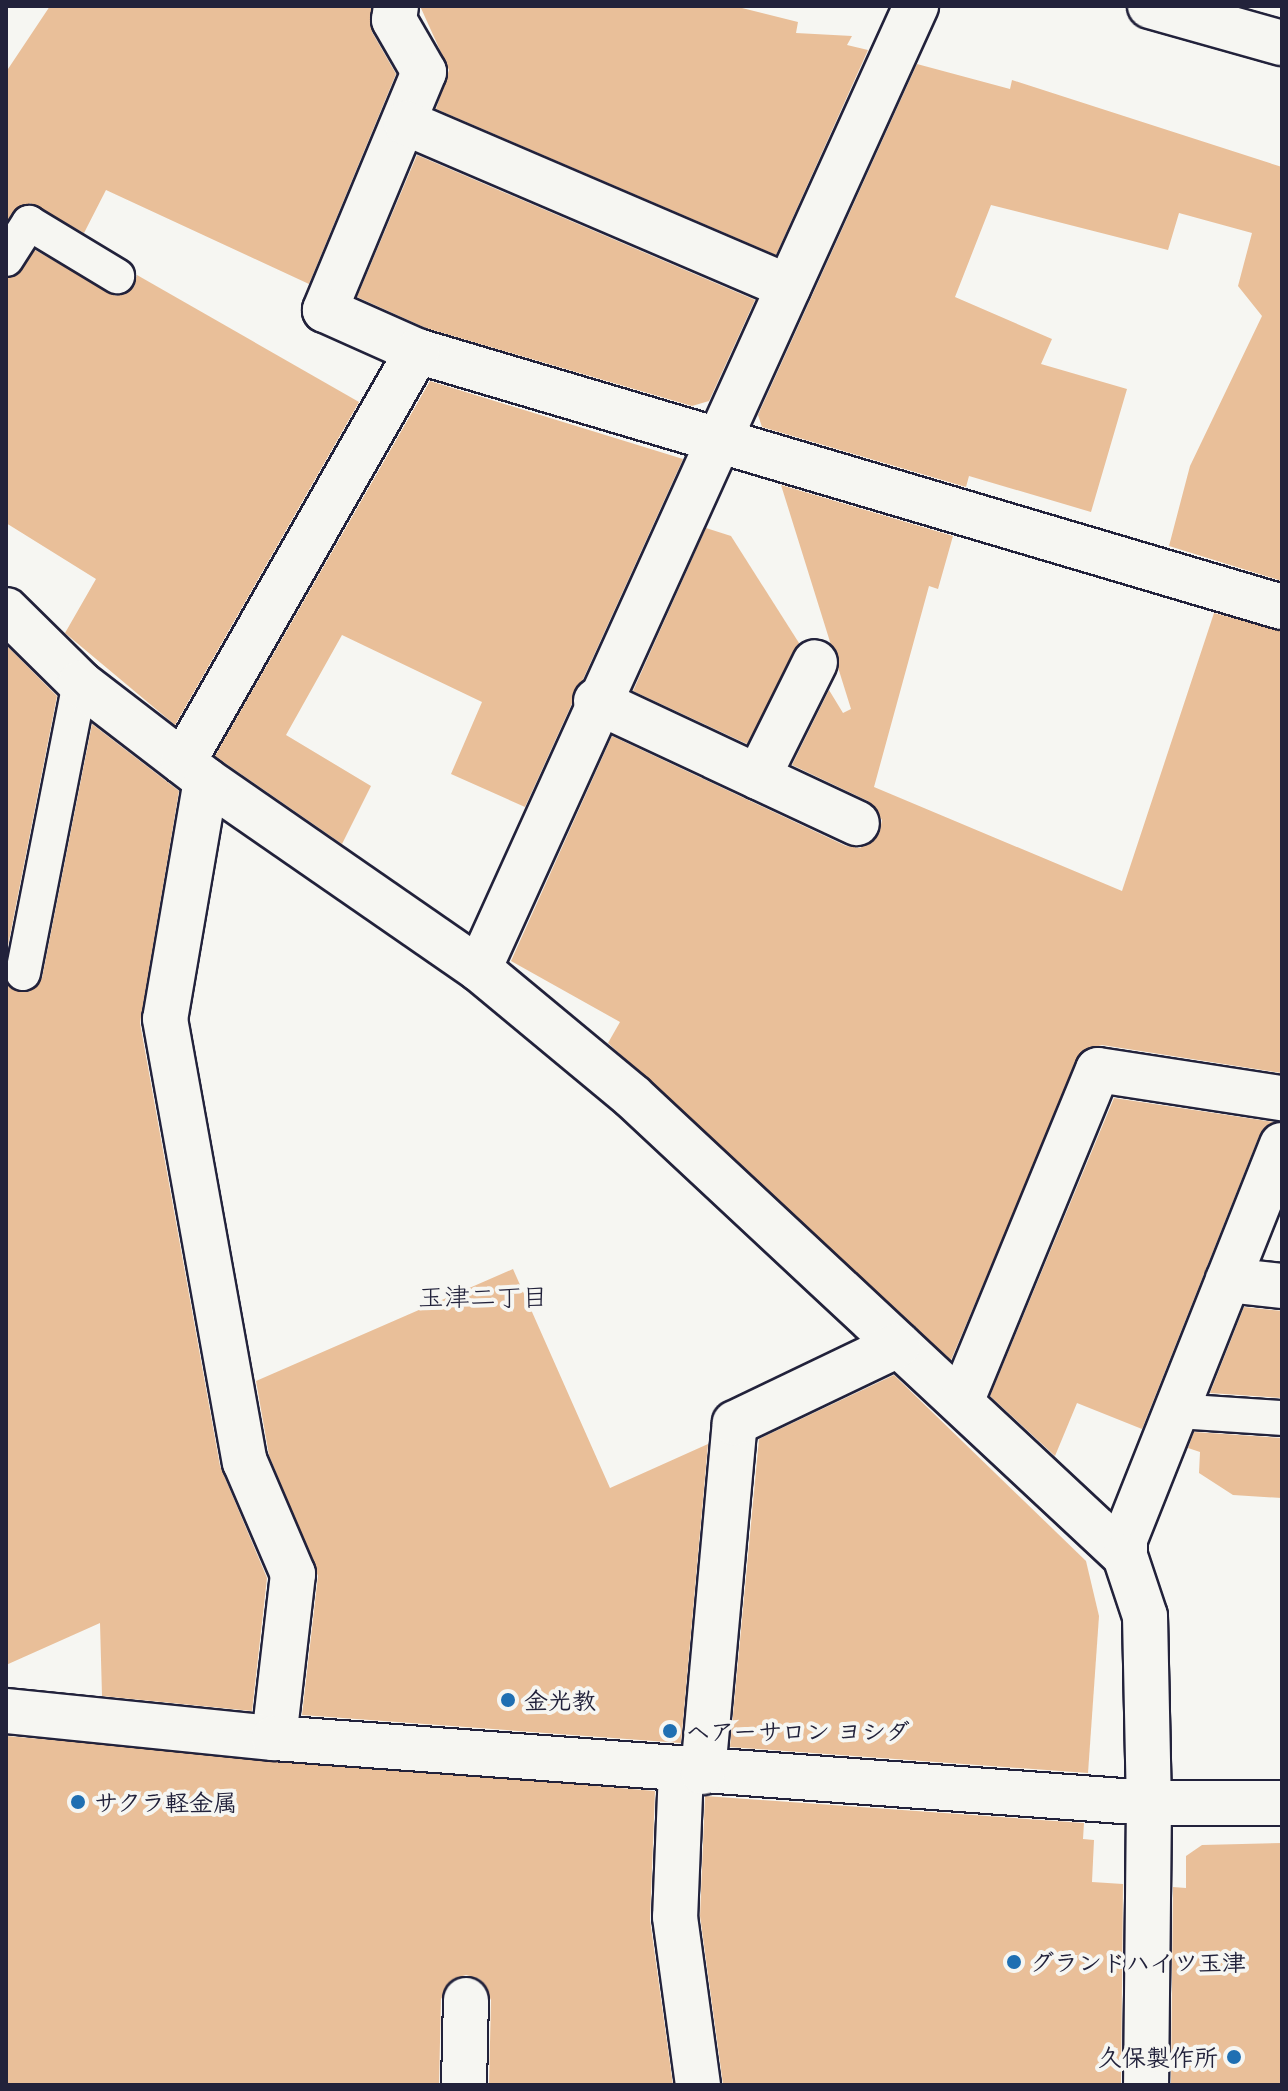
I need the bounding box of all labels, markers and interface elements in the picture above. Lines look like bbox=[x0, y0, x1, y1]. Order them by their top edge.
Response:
district label: 玉津二丁目 bbox=[418, 1280, 548, 1312]
place label: 金光教 bbox=[524, 1686, 596, 1714]
marker: 金光教 bbox=[499, 1691, 517, 1709]
place label: ヘアーサロン ヨシダ bbox=[686, 1717, 909, 1745]
marker: ヘアーサロン ヨシダ bbox=[661, 1722, 679, 1740]
place label: サクラ軽金属 bbox=[94, 1788, 238, 1816]
marker: サクラ軽金属 bbox=[69, 1793, 87, 1811]
place label: グランドハイツ玉津 bbox=[1030, 1948, 1246, 1976]
marker: グランドハイツ玉津 bbox=[1005, 1953, 1023, 1971]
place label: 久保製作所 bbox=[1098, 2043, 1218, 2071]
marker: 久保製作所 bbox=[1225, 2048, 1243, 2066]

